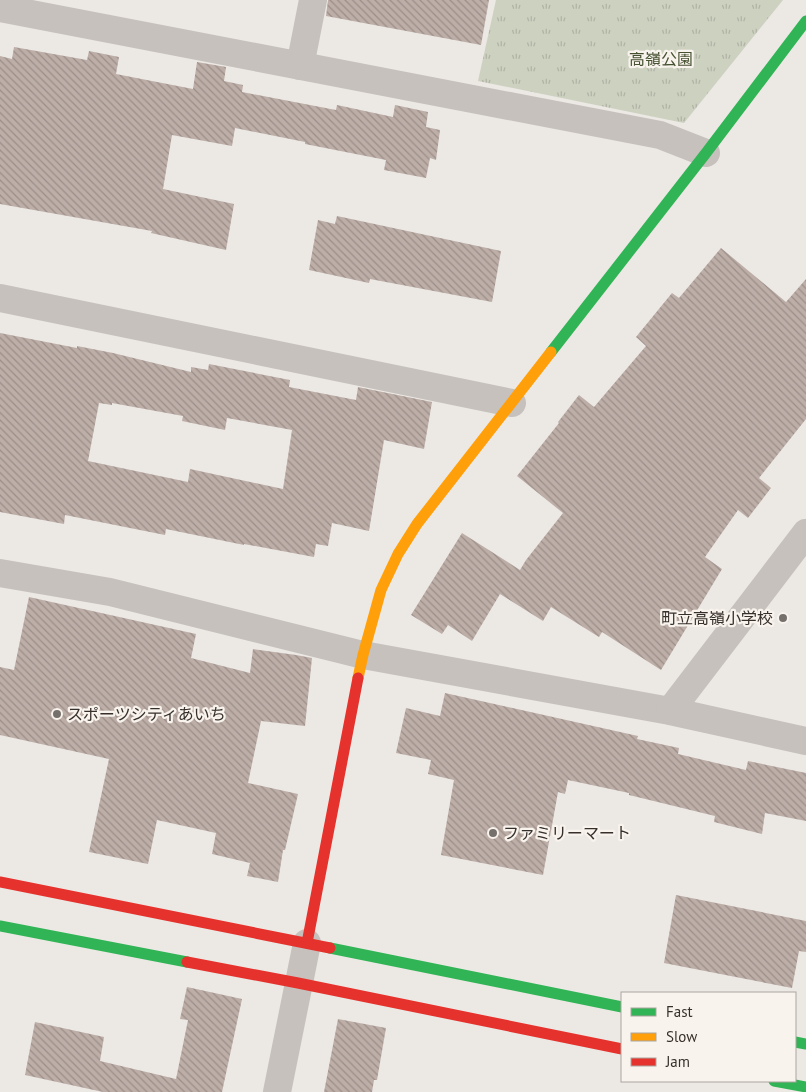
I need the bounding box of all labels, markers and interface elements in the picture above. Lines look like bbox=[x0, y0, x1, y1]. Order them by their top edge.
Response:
park label: 高嶺公園 bbox=[629, 49, 693, 69]
place label: 町立高嶺小学校 bbox=[661, 608, 773, 628]
marker: 町立高嶺小学校 bbox=[777, 612, 789, 624]
place label: スポーツシティあいち bbox=[67, 704, 226, 724]
marker: スポーツシティあいち bbox=[51, 708, 63, 720]
place label: ファミリーマート bbox=[503, 823, 631, 843]
marker: ファミリーマート bbox=[487, 827, 499, 839]
legend bbox=[621, 992, 796, 1082]
text: Fast bbox=[666, 1002, 693, 1021]
text: Slow bbox=[666, 1027, 697, 1046]
text: Jam bbox=[665, 1052, 690, 1071]

